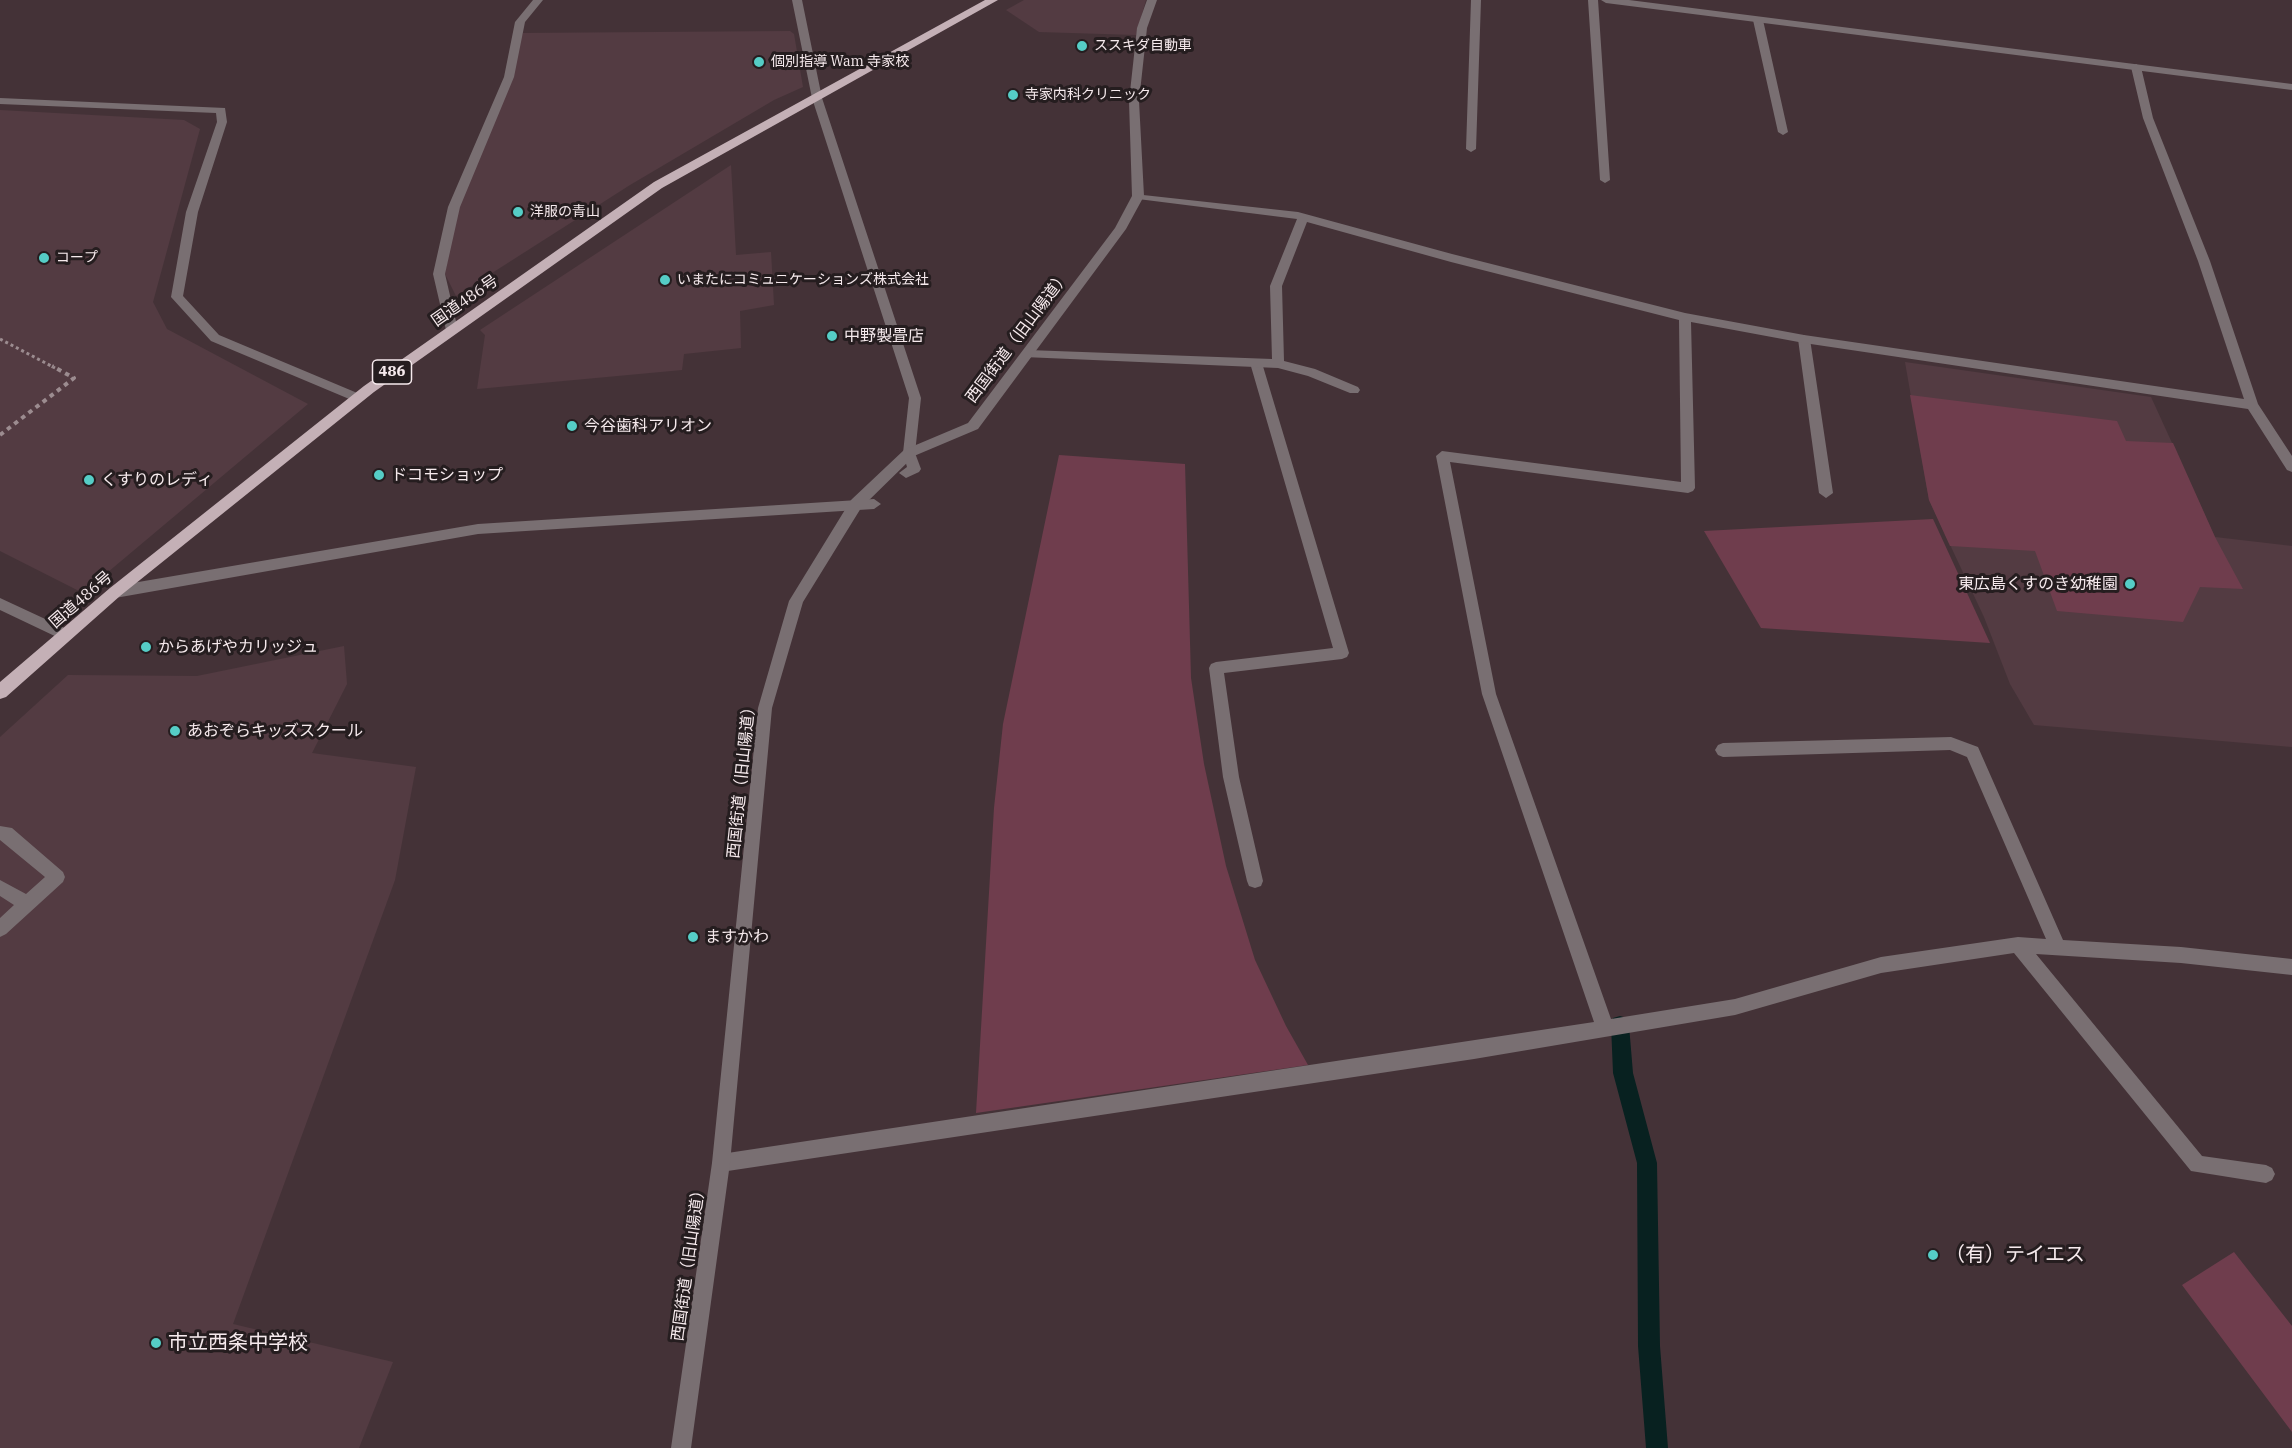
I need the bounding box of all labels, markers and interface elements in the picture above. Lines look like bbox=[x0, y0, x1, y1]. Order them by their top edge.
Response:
place label: ススキダ自動車 bbox=[1094, 38, 1192, 54]
marker: ススキダ自動車 bbox=[1075, 39, 1089, 53]
place label: 個別指導 Wam 寺家校 bbox=[771, 54, 909, 70]
marker: 個別指導 Wam 寺家校 bbox=[752, 55, 766, 69]
place label: 寺家内科クリニック bbox=[1025, 87, 1151, 103]
marker: 寺家内科クリニック bbox=[1006, 88, 1020, 102]
place label: 洋服の青山 bbox=[530, 204, 600, 220]
marker: 洋服の青山 bbox=[511, 205, 525, 219]
place label: コープ bbox=[56, 250, 98, 266]
marker: コープ bbox=[37, 251, 51, 265]
street label: 西国街道（旧山陽道） bbox=[962, 267, 1074, 407]
street label: 国道486号 bbox=[428, 271, 502, 331]
place label: いまたにコミュニケーションズ株式会社 bbox=[677, 272, 929, 288]
marker: いまたにコミュニケーションズ株式会社 bbox=[658, 273, 672, 287]
place label: 中野製畳店 bbox=[844, 326, 924, 346]
marker: 中野製畳店 bbox=[825, 329, 839, 343]
road number: 486 bbox=[372, 360, 412, 384]
place label: 今谷歯科アリオン bbox=[584, 416, 712, 436]
marker: 今谷歯科アリオン bbox=[565, 419, 579, 433]
place label: ドコモショップ bbox=[391, 465, 503, 485]
marker: ドコモショップ bbox=[372, 468, 386, 482]
place label: くすりのレディ bbox=[101, 470, 213, 490]
marker: くすりのレディ bbox=[82, 473, 96, 487]
street label: 国道486号 bbox=[46, 568, 116, 632]
place label: 東広島くすのき幼稚園 bbox=[1958, 574, 2118, 594]
marker: 東広島くすのき幼稚園 bbox=[2123, 577, 2137, 591]
place label: からあげやカリッジュ bbox=[158, 637, 318, 657]
marker: からあげやカリッジュ bbox=[139, 640, 153, 654]
street label: 西国街道（旧山陽道） bbox=[724, 698, 760, 860]
place label: あおぞらキッズスクール bbox=[187, 721, 363, 741]
marker: あおぞらキッズスクール bbox=[168, 724, 182, 738]
place label: ますかわ bbox=[705, 927, 769, 947]
marker: ますかわ bbox=[686, 930, 700, 944]
street label: 西国街道（旧山陽道） bbox=[668, 1181, 710, 1343]
place label: （有）テイエス bbox=[1945, 1243, 2085, 1267]
marker: （有）テイエス bbox=[1926, 1248, 1940, 1262]
place label: 市立西条中学校 bbox=[168, 1331, 308, 1355]
marker: 市立西条中学校 bbox=[149, 1336, 163, 1350]

